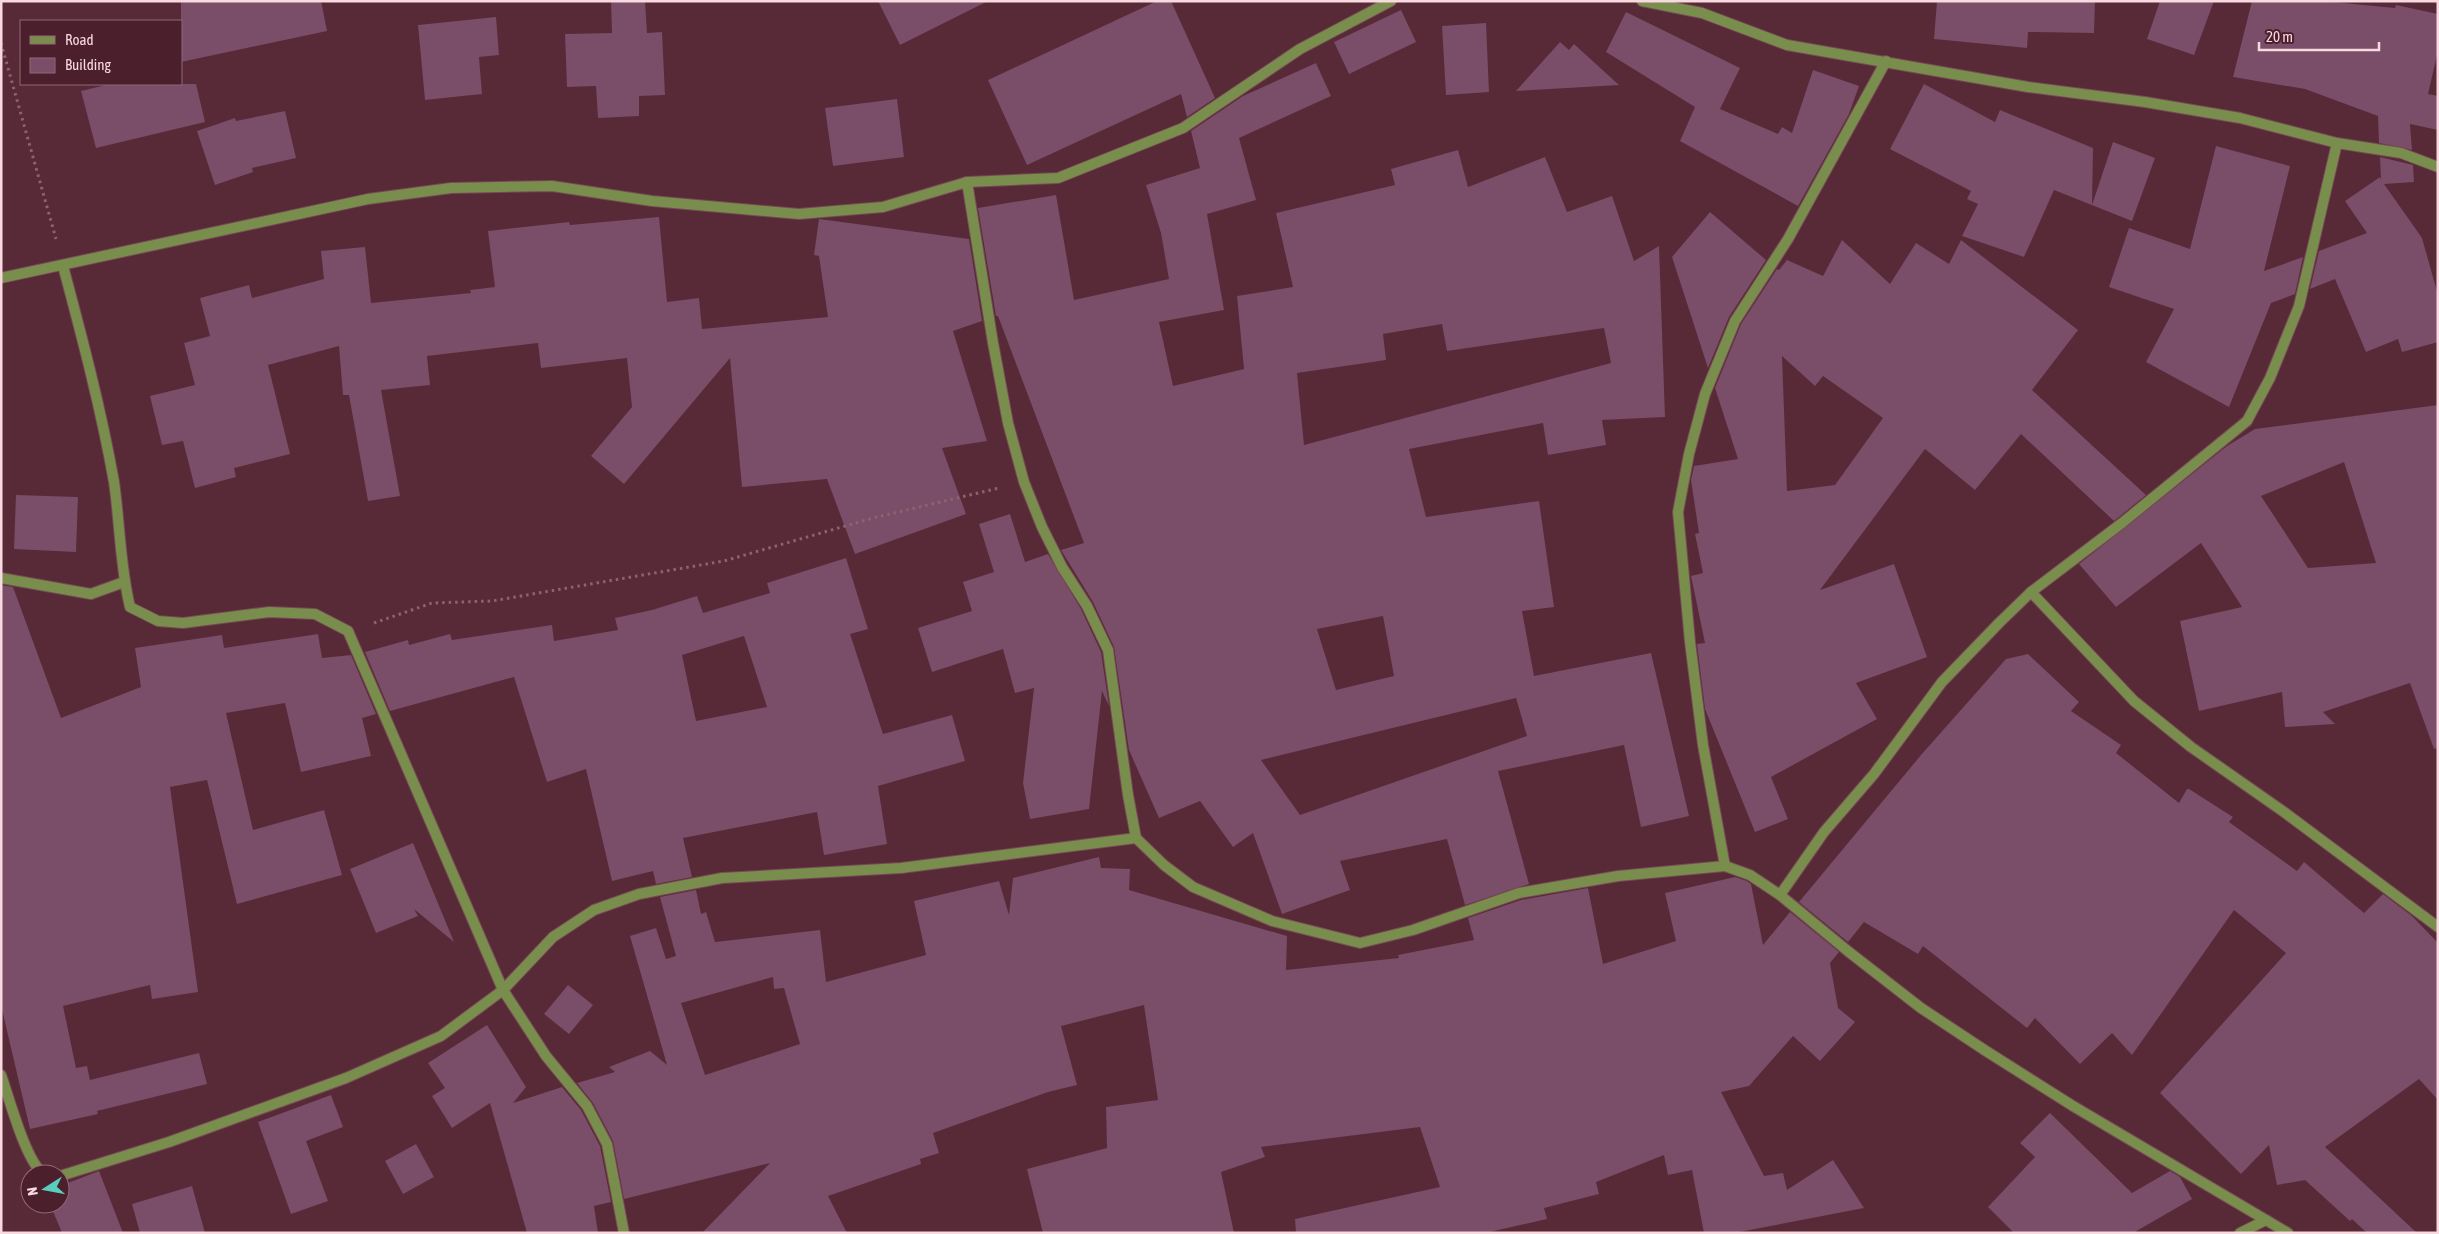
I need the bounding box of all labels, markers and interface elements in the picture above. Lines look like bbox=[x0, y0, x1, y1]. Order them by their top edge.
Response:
legend bbox=[20, 20, 182, 85]
scale bar bbox=[2259, 20, 2379, 52]
text: 20 m bbox=[2266, 28, 2293, 45]
text: Road bbox=[65, 31, 94, 48]
text: Building bbox=[65, 56, 111, 73]
north arrow bbox=[20, 1164, 70, 1214]
text: N bbox=[24, 1186, 41, 1197]

